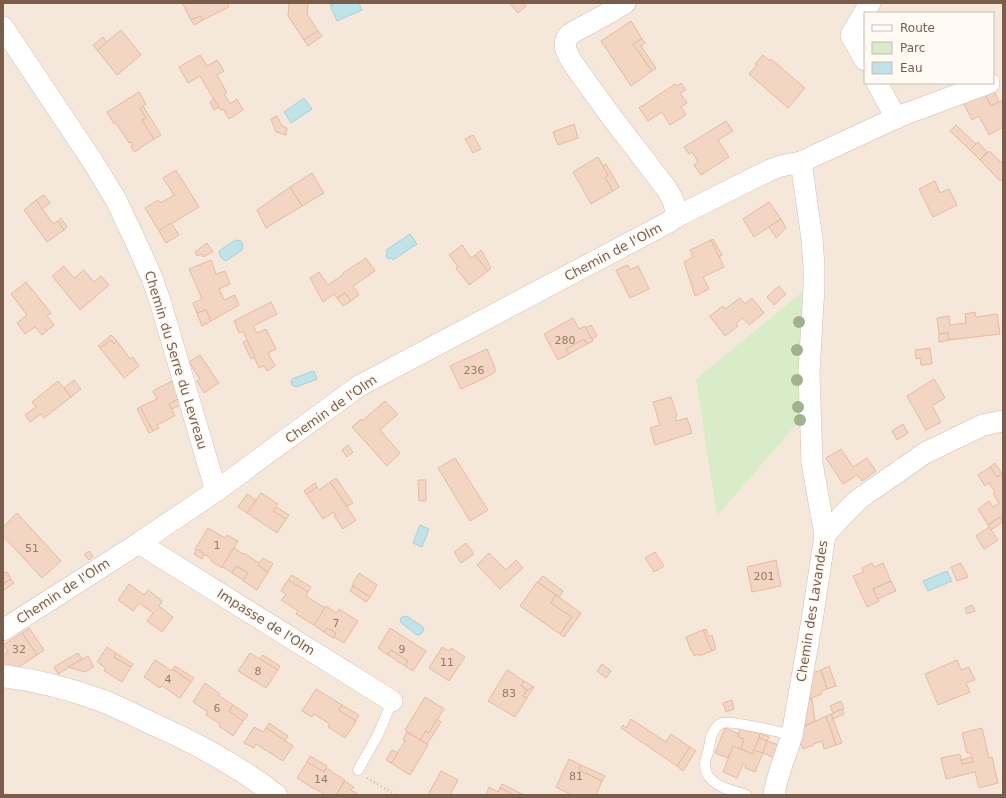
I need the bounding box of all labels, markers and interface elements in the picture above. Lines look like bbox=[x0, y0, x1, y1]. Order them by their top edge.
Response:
legend bbox=[864, 12, 994, 84]
text: Route bbox=[900, 21, 935, 35]
text: Parc bbox=[900, 41, 925, 55]
text: Eau bbox=[900, 61, 923, 75]
street label: Chemin de l'Olm bbox=[562, 220, 664, 284]
street label: Chemin du Serre du Levreau bbox=[142, 269, 210, 451]
house number: 280 bbox=[555, 334, 576, 347]
house number: 236 bbox=[464, 364, 485, 377]
street label: Chemin de l'Olm bbox=[282, 372, 380, 446]
house number: 1 bbox=[214, 539, 221, 552]
street label: Chemin des Lavandes bbox=[793, 539, 831, 683]
house number: 51 bbox=[25, 542, 39, 555]
street label: Chemin de l'Olm bbox=[14, 555, 112, 627]
house number: 201 bbox=[754, 570, 775, 583]
street label: Impasse de l'Olm bbox=[214, 586, 318, 658]
house number: 7 bbox=[333, 617, 340, 630]
house number: 32 bbox=[12, 643, 26, 656]
house number: 9 bbox=[399, 643, 406, 656]
house number: 11 bbox=[440, 656, 454, 669]
house number: 8 bbox=[255, 665, 262, 678]
house number: 4 bbox=[165, 673, 172, 686]
house number: 83 bbox=[502, 687, 516, 700]
house number: 6 bbox=[214, 702, 221, 715]
house number: 81 bbox=[569, 770, 583, 783]
house number: 14 bbox=[314, 773, 328, 786]

